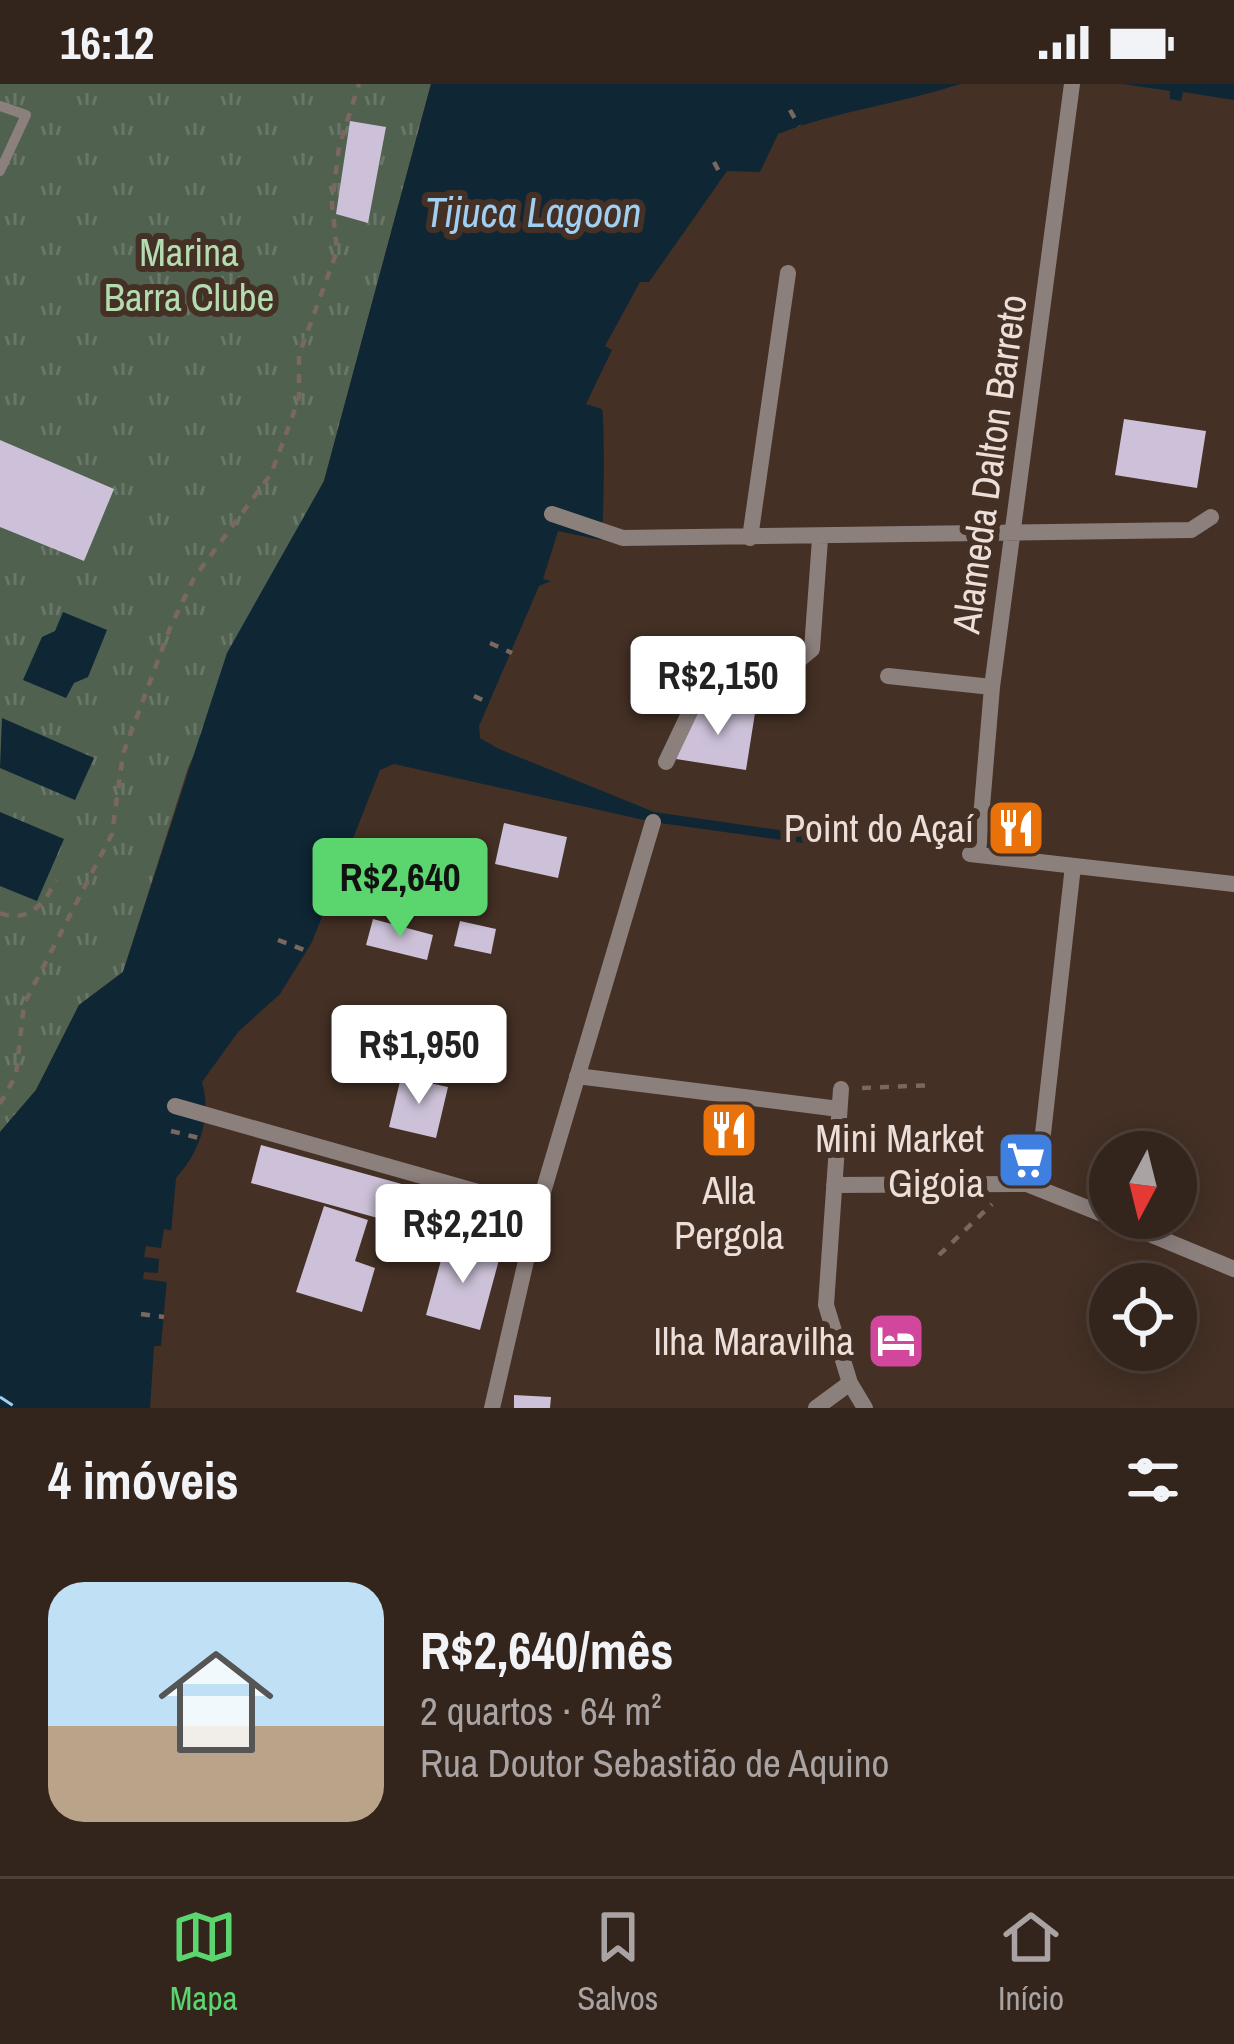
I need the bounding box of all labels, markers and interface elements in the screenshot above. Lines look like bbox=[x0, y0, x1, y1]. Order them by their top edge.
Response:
text: 16:12 bbox=[60, 12, 154, 73]
water label: Tijuca Lagoon bbox=[425, 184, 641, 240]
park label: Marina Barra Clube bbox=[104, 226, 274, 323]
street label: Alameda Dalton Barreto bbox=[939, 291, 1038, 638]
pin: R$2,150 bbox=[607, 636, 829, 738]
text: R$2,150 bbox=[658, 649, 778, 701]
restaurant icon: Point do Açaí bbox=[985, 797, 1047, 859]
place label: Point do Açaí bbox=[784, 802, 975, 854]
pin: R$2,640 bbox=[289, 838, 511, 940]
text: R$2,640 bbox=[340, 851, 460, 903]
pin: R$1,950 bbox=[308, 1005, 530, 1107]
text: R$1,950 bbox=[359, 1018, 479, 1070]
restaurant icon: Alla Pergola bbox=[698, 1099, 760, 1161]
place label: Mini Market Gigoia bbox=[815, 1112, 984, 1209]
supermarket icon: Mini Market Gigoia bbox=[995, 1129, 1057, 1191]
north arrow bbox=[1089, 1131, 1197, 1239]
map controls bbox=[1089, 1131, 1197, 1371]
place label: Alla Pergola bbox=[674, 1164, 784, 1261]
pin: R$2,210 bbox=[352, 1184, 574, 1286]
text: R$2,210 bbox=[403, 1197, 523, 1249]
button: locate bbox=[1089, 1263, 1197, 1371]
hotel icon: Ilha Maravilha bbox=[865, 1310, 927, 1372]
place label: Ilha Maravilha bbox=[653, 1315, 854, 1367]
text: 4 imóveis bbox=[48, 1446, 239, 1515]
icon: filters bbox=[1120, 1447, 1186, 1513]
text: R$2,640/mês bbox=[420, 1616, 673, 1685]
icon: home bbox=[144, 1630, 288, 1774]
text: 2 quartos · 64 m² bbox=[420, 1685, 662, 1737]
text: Rua Doutor Sebastião de Aquino bbox=[420, 1737, 889, 1789]
tab: Mapa bbox=[170, 1904, 238, 2020]
tab: Salvos bbox=[577, 1904, 658, 2020]
tab: Início bbox=[998, 1904, 1064, 2020]

